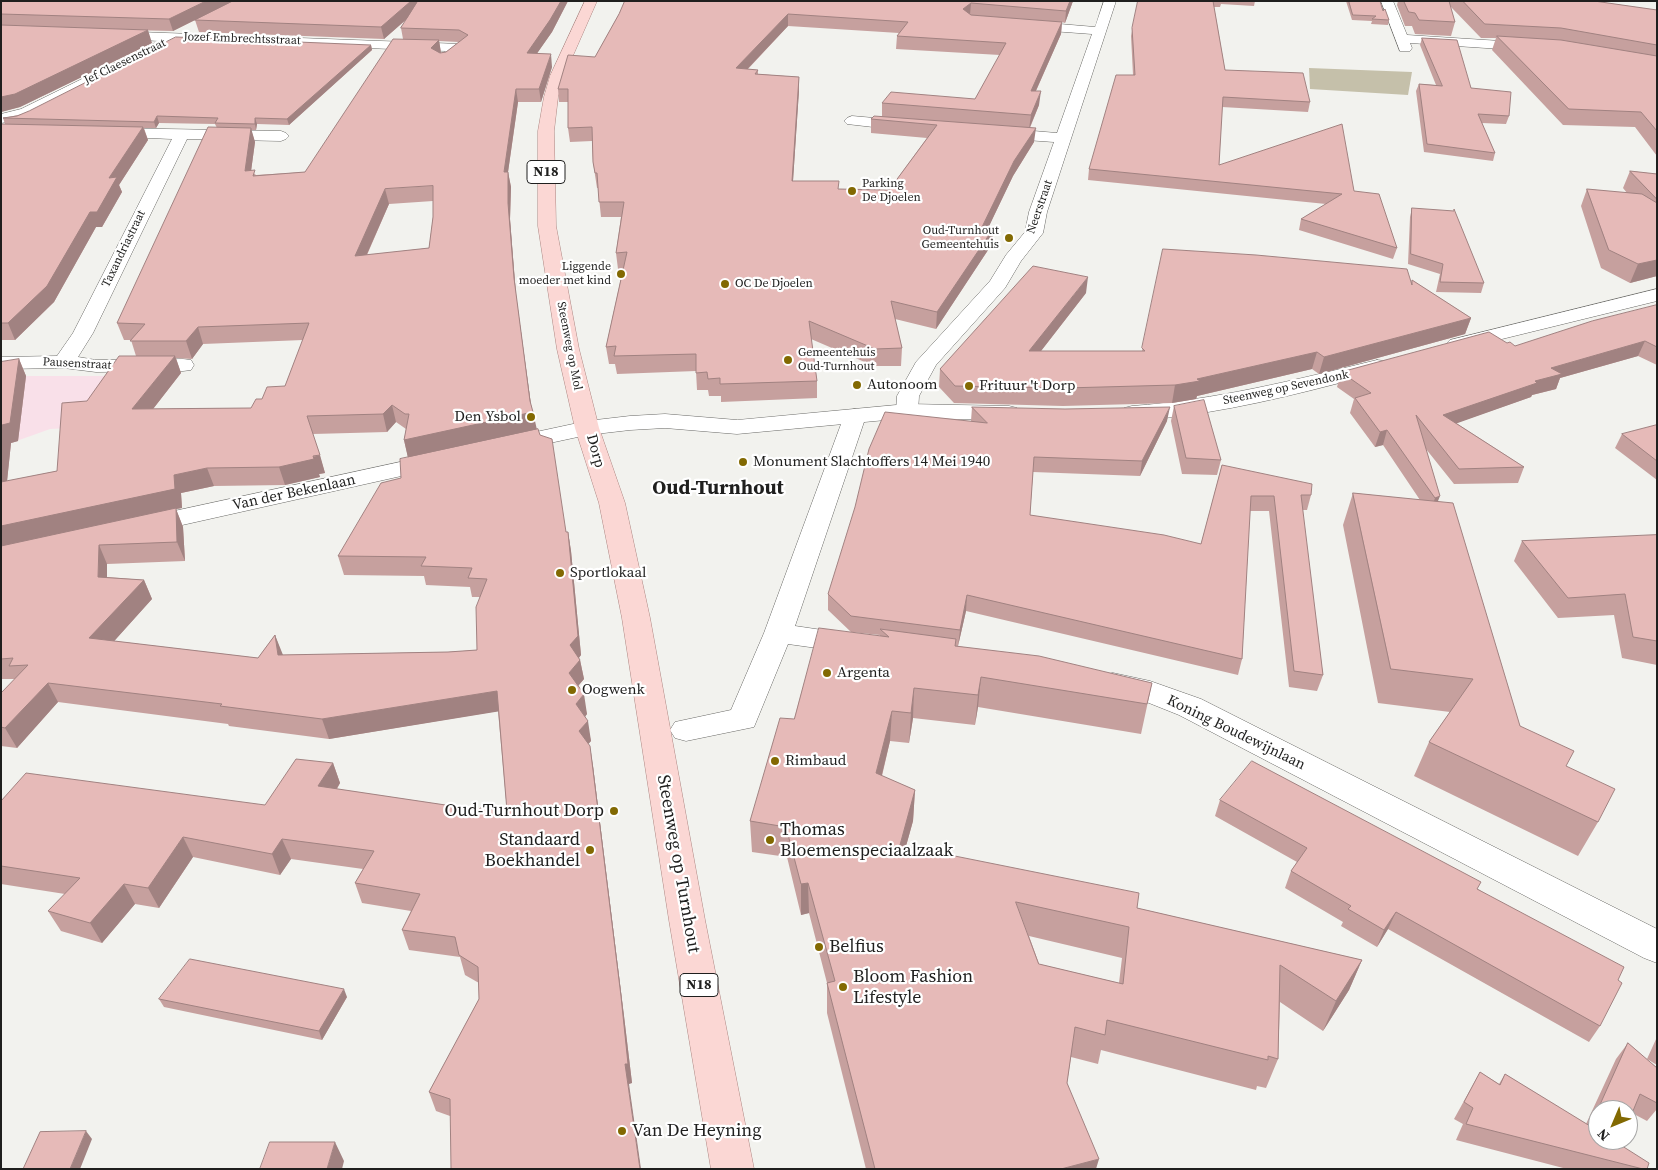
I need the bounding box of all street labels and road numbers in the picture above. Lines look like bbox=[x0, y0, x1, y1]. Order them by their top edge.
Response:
street label: Jozef Embrechtsstraat bbox=[183, 30, 301, 48]
street label: Jef Claesenstraat bbox=[82, 36, 168, 88]
road number: N18 bbox=[527, 160, 565, 183]
street label: Neerstraat bbox=[1024, 178, 1056, 236]
street label: Taxandriastraat bbox=[99, 208, 149, 290]
street label: Steenweg op Mol bbox=[553, 300, 585, 392]
street label: Pausenstraat bbox=[42, 355, 112, 373]
street label: Steenweg op Sevendonk bbox=[1222, 368, 1350, 408]
street label: Dorp bbox=[582, 432, 608, 470]
street label: Van der Bekenlaan bbox=[231, 471, 357, 515]
street label: Koning Boudewijnlaan bbox=[1164, 692, 1308, 774]
street label: Steenweg op Turnhout bbox=[652, 773, 704, 955]
road number: N18 bbox=[680, 974, 718, 996]

